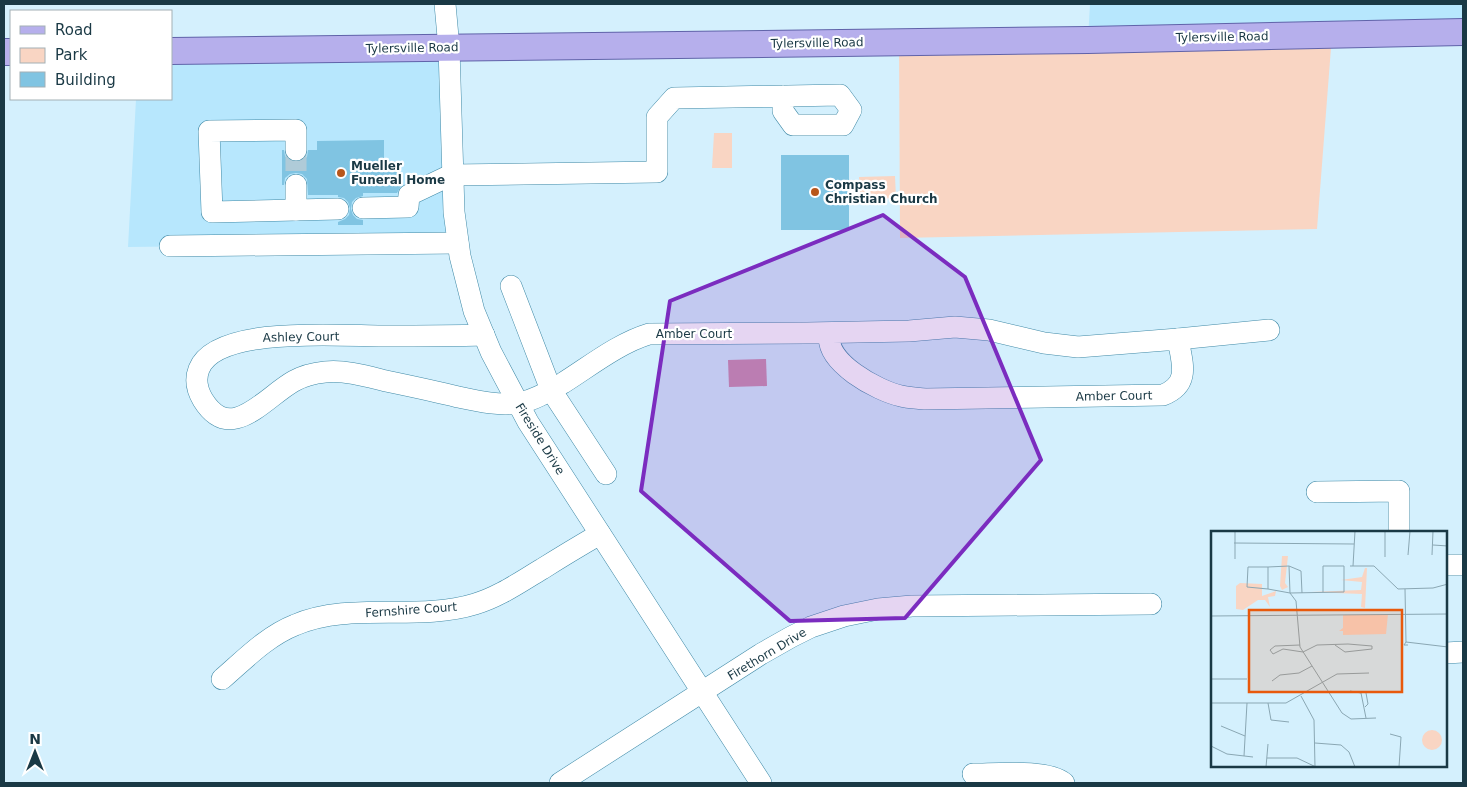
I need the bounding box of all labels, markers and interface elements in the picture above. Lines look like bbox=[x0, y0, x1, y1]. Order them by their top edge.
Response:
legend bbox=[10, 10, 172, 100]
text: Road bbox=[55, 21, 93, 39]
street label: Tylersville Road bbox=[1174, 29, 1269, 45]
street label: Tylersville Road bbox=[769, 35, 864, 51]
street label: Tylersville Road bbox=[364, 40, 459, 56]
text: Park bbox=[55, 46, 88, 64]
text: Building bbox=[55, 71, 116, 89]
place label: Mueller Funeral Home bbox=[351, 159, 445, 187]
marker: Mueller Funeral Home bbox=[335, 167, 347, 179]
place label: Compass Christian Church bbox=[825, 178, 938, 206]
marker: Compass Christian Church bbox=[809, 186, 821, 198]
street label: Amber Court bbox=[656, 327, 733, 341]
street label: Ashley Court bbox=[263, 329, 340, 345]
street label: Amber Court bbox=[1076, 388, 1153, 404]
street label: Fireside Drive bbox=[512, 401, 568, 477]
inset map bbox=[1211, 531, 1447, 767]
street label: Fernshire Court bbox=[365, 600, 458, 620]
street label: Firethorn Drive bbox=[725, 625, 809, 683]
north arrow bbox=[10, 727, 60, 777]
text: N bbox=[29, 731, 41, 747]

